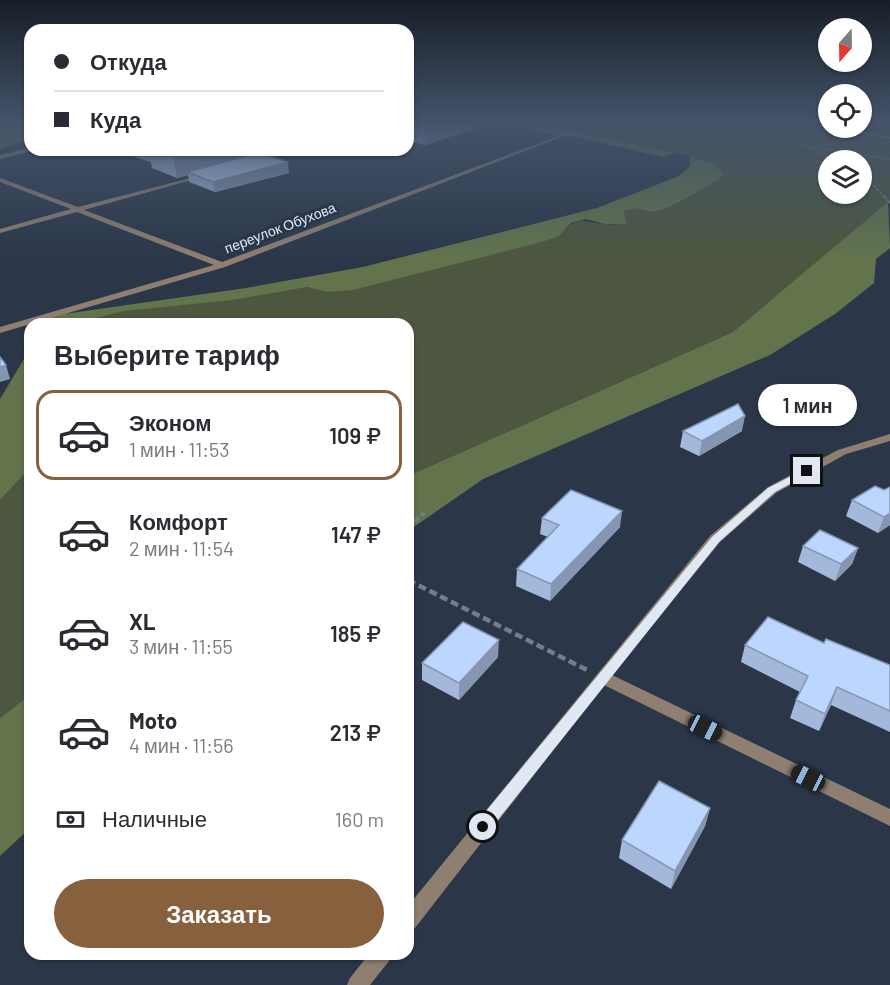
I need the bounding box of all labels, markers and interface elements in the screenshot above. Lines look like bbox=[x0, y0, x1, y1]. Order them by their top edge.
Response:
north arrow bbox=[818, 18, 872, 72]
map controls bbox=[818, 18, 872, 204]
text: Откуда bbox=[90, 48, 167, 74]
button: locate bbox=[818, 84, 872, 138]
text: Куда bbox=[90, 106, 141, 132]
button: layers bbox=[818, 150, 872, 204]
street label: переулок Обухова bbox=[222, 198, 338, 257]
text: Выберите тариф bbox=[54, 338, 280, 370]
callout: 1 мин bbox=[758, 384, 856, 426]
text: 1 мин bbox=[782, 393, 833, 417]
icon: car bbox=[57, 408, 111, 462]
text: Эконом bbox=[129, 409, 212, 435]
text: 109 ₽ bbox=[329, 422, 381, 448]
text: 1 мин · 11:53 bbox=[129, 437, 230, 461]
route end bbox=[793, 457, 820, 484]
icon: car bbox=[57, 507, 111, 561]
text: Комфорт bbox=[129, 508, 228, 534]
text: 147 ₽ bbox=[331, 521, 381, 547]
text: 2 мин · 11:54 bbox=[129, 536, 234, 560]
icon: car bbox=[57, 606, 111, 660]
text: XL bbox=[129, 608, 155, 634]
text: 185 ₽ bbox=[330, 620, 381, 646]
text: 3 мин · 11:55 bbox=[129, 634, 233, 658]
icon: car bbox=[57, 705, 111, 759]
text: Moto bbox=[129, 707, 177, 733]
car bbox=[685, 712, 725, 744]
text: 213 ₽ bbox=[330, 719, 381, 745]
text: 4 мин · 11:56 bbox=[129, 733, 234, 757]
car bbox=[788, 762, 828, 794]
icon: cash bbox=[54, 803, 87, 836]
text: Наличные bbox=[102, 805, 207, 831]
text: 160 m bbox=[335, 807, 384, 831]
route start bbox=[469, 813, 496, 840]
button: Заказать bbox=[54, 879, 384, 948]

